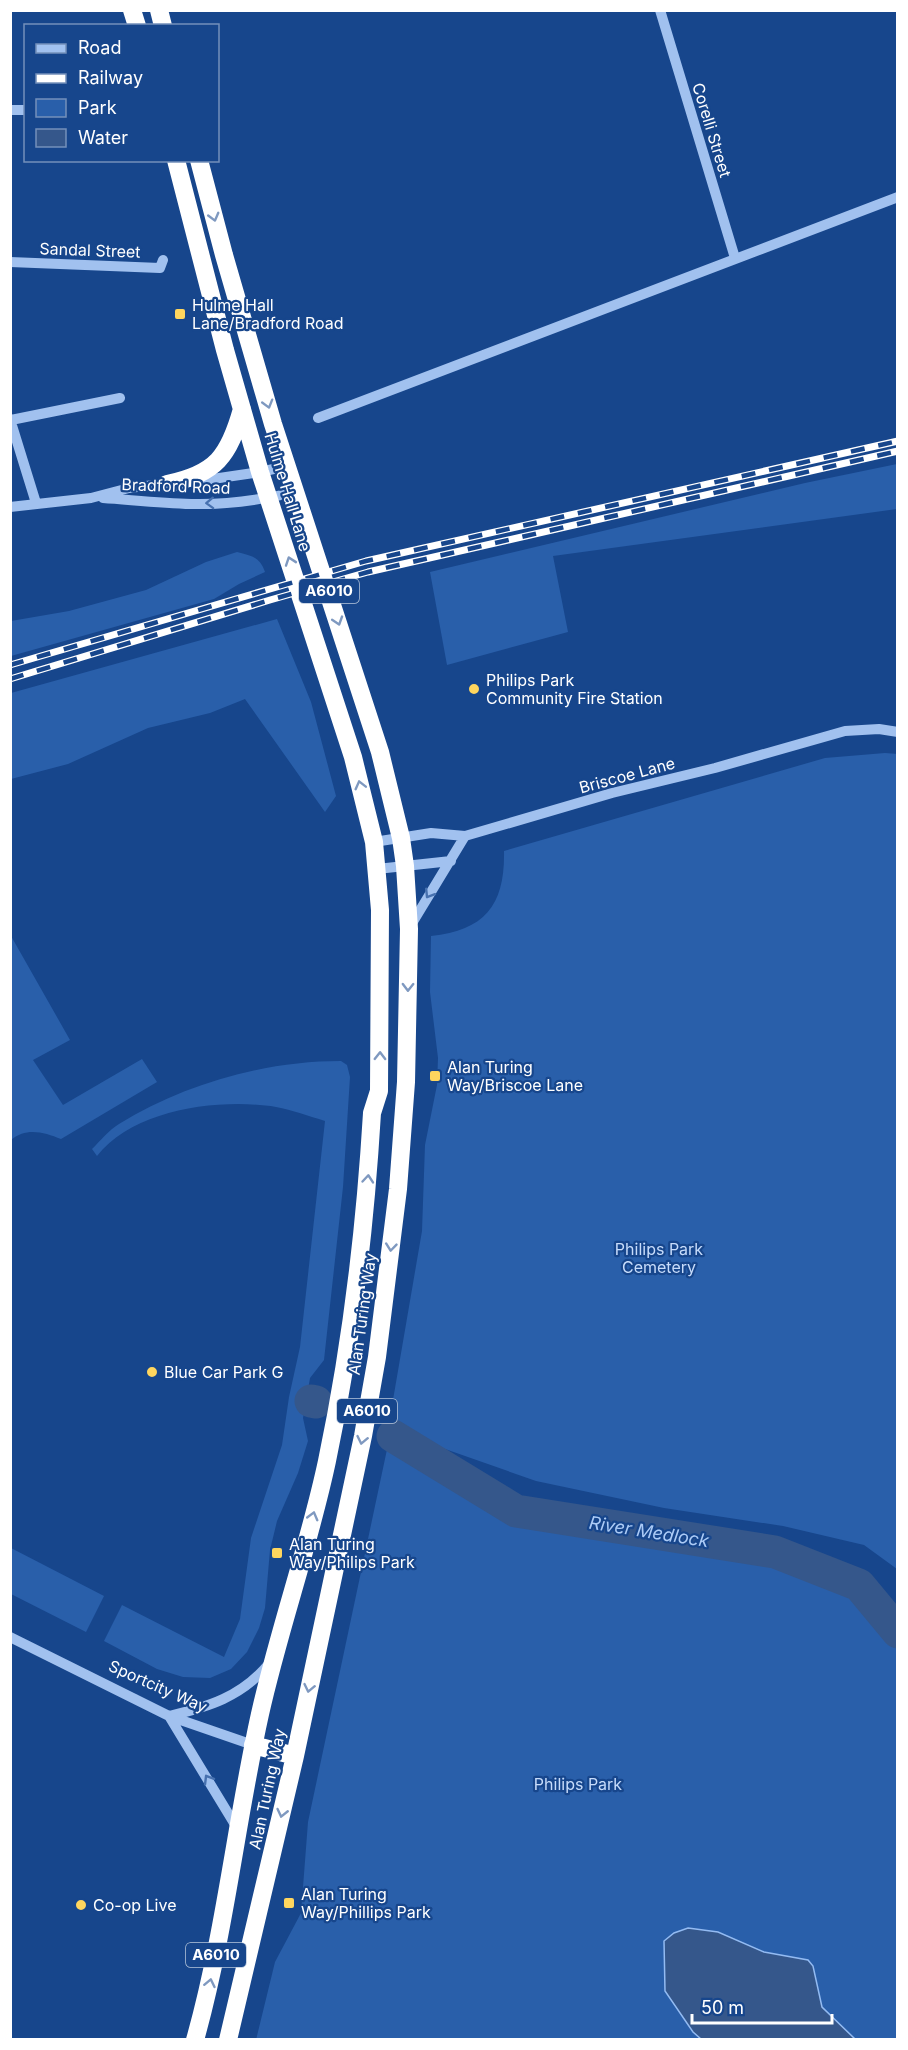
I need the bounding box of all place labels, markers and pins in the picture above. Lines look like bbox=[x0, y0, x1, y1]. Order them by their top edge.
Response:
place label: Hulme Hall Lane/Bradford Road bbox=[192, 295, 344, 333]
marker: Hulme Hall Lane/Bradford Road bbox=[173, 307, 187, 321]
place label: Philips Park Community Fire Station bbox=[486, 670, 663, 708]
marker: Philips Park Community Fire Station bbox=[467, 682, 481, 696]
place label: Alan Turing Way/Briscoe Lane bbox=[447, 1057, 583, 1095]
marker: Alan Turing Way/Briscoe Lane bbox=[428, 1069, 442, 1083]
place label: Blue Car Park G bbox=[164, 1362, 284, 1382]
marker: Blue Car Park G bbox=[145, 1365, 159, 1379]
place label: Alan Turing Way/Philips Park bbox=[289, 1534, 415, 1572]
marker: Alan Turing Way/Philips Park bbox=[270, 1546, 284, 1560]
place label: Alan Turing Way/Phillips Park bbox=[301, 1884, 431, 1922]
place label: Co-op Live bbox=[93, 1895, 176, 1915]
marker: Alan Turing Way/Phillips Park bbox=[282, 1896, 296, 1910]
marker: Co-op Live bbox=[74, 1898, 88, 1912]

